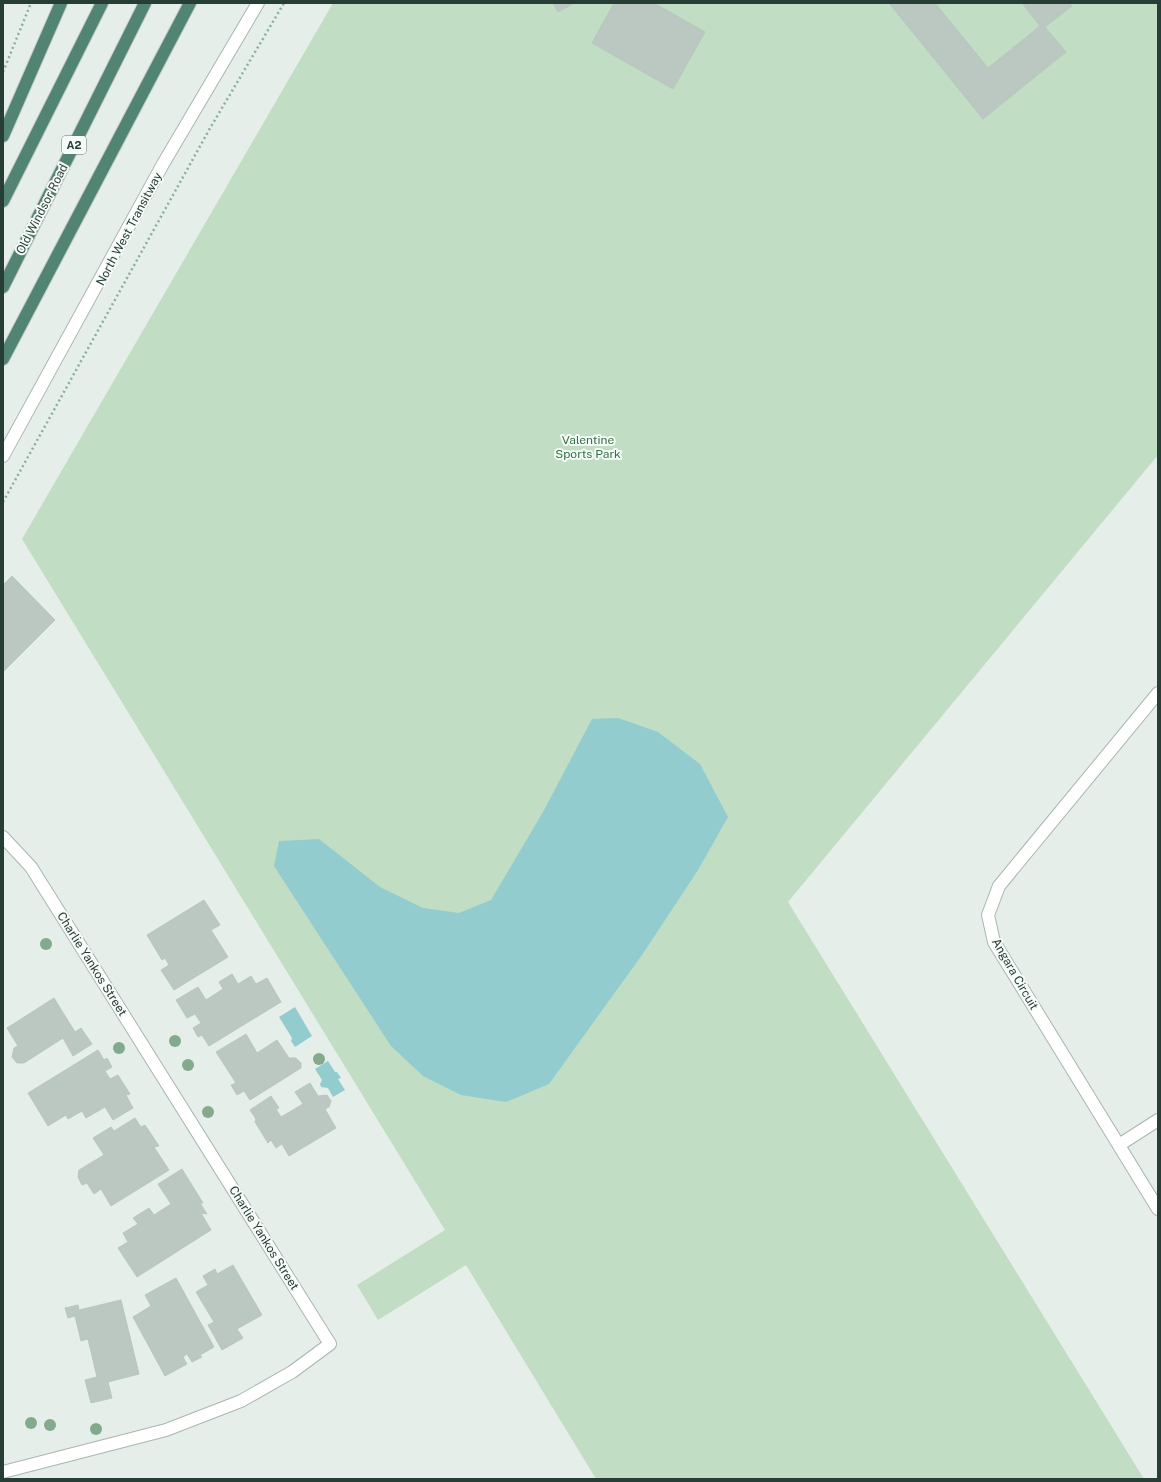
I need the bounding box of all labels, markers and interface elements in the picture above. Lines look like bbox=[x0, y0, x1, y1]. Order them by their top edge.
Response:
road number: A2 bbox=[62, 136, 86, 154]
street label: Old Windsor Road bbox=[13, 162, 71, 256]
street label: North West Transitway bbox=[93, 170, 165, 288]
park label: Valentine Sports Park bbox=[555, 433, 621, 461]
street label: Charlie Yankos Street bbox=[54, 909, 130, 1019]
street label: Angara Circuit bbox=[989, 936, 1041, 1013]
street label: Charlie Yankos Street bbox=[226, 1183, 302, 1293]

